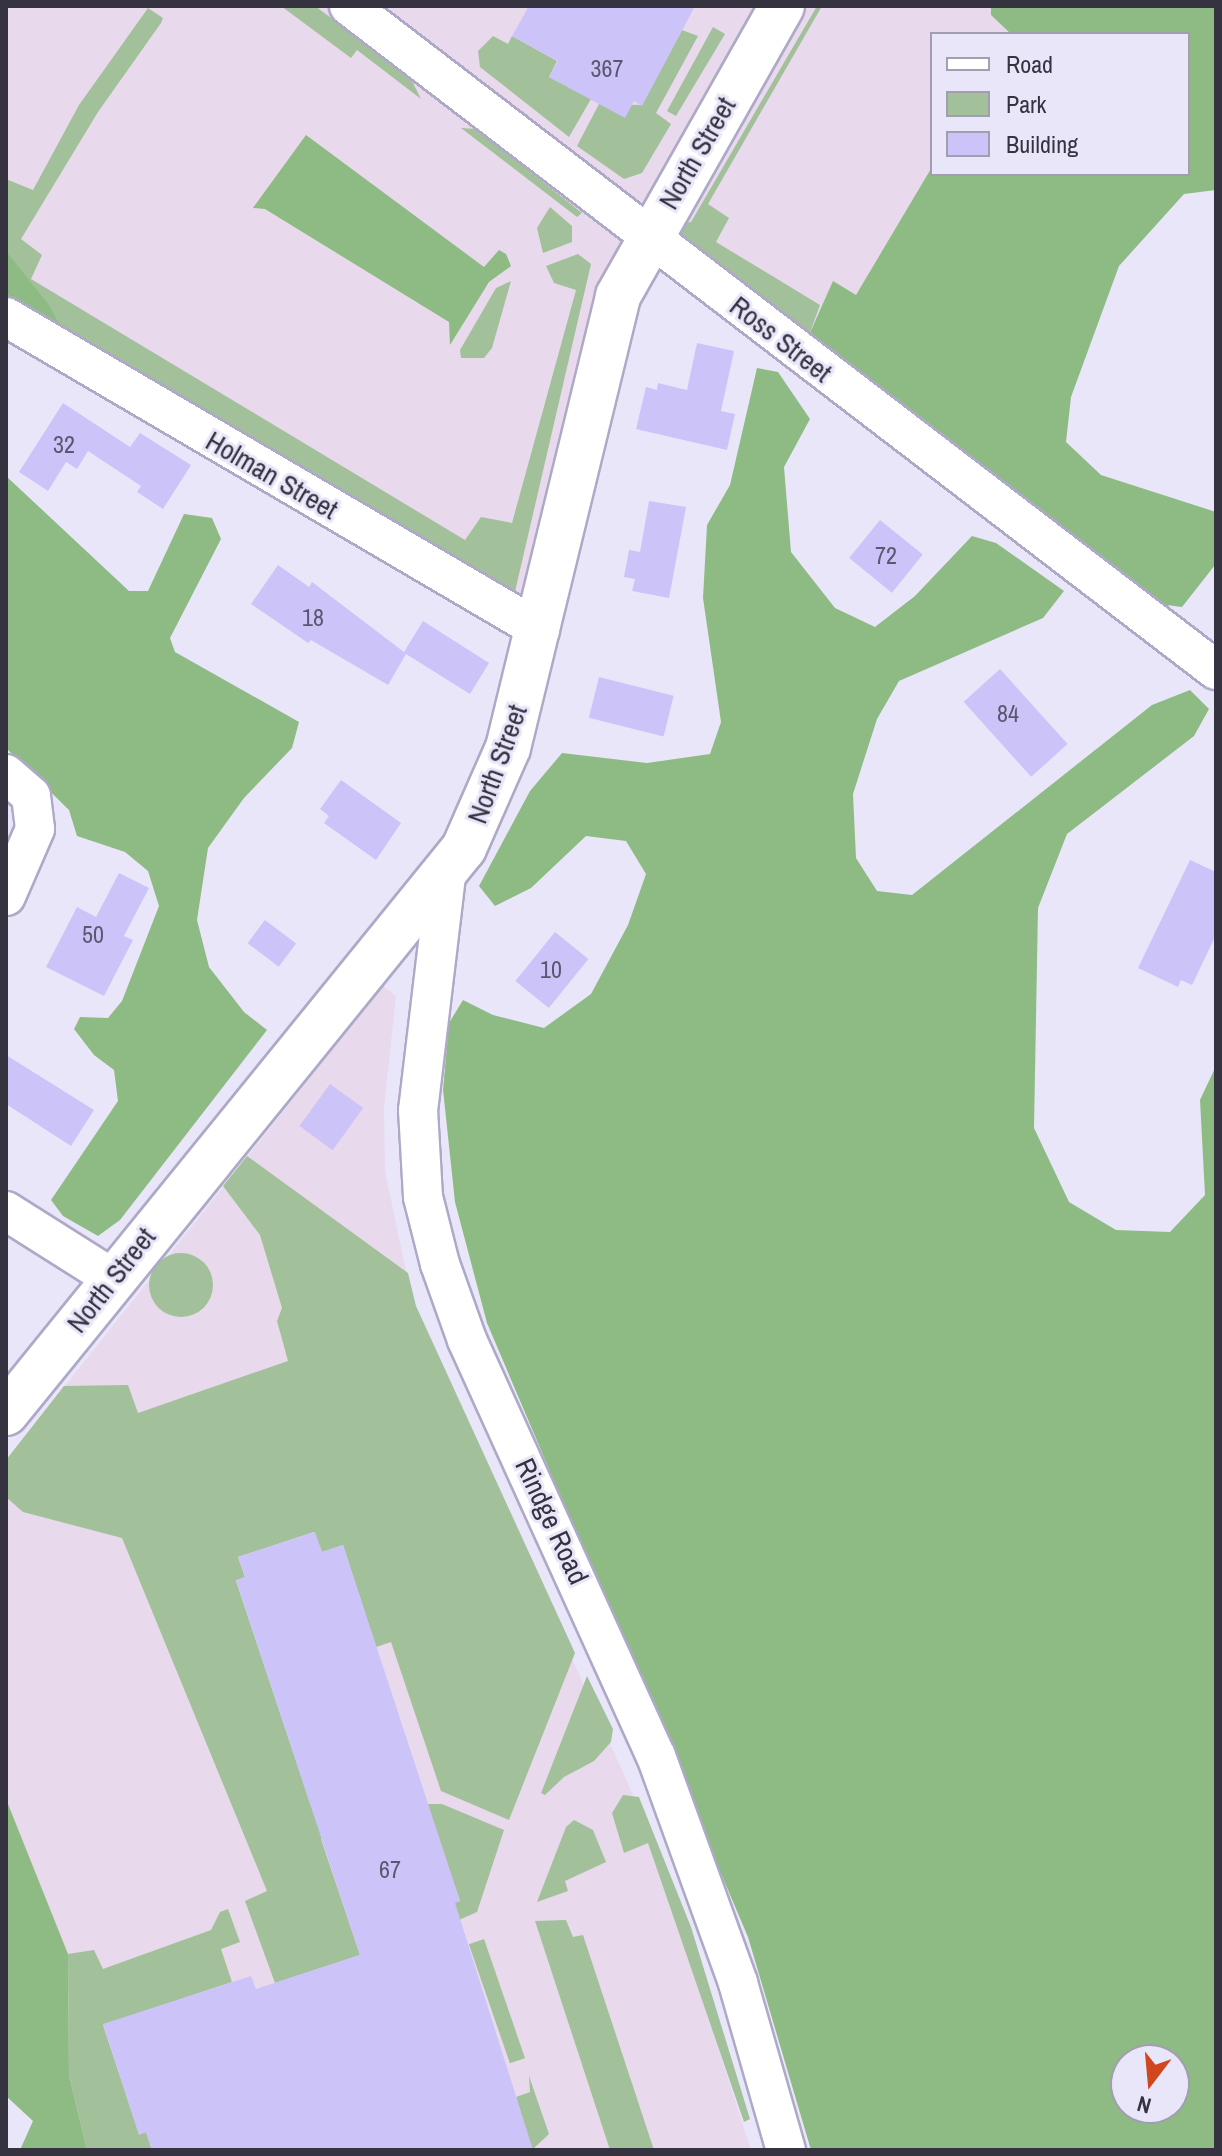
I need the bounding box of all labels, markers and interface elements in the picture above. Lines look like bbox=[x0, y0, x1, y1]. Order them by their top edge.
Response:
legend bbox=[930, 32, 1190, 176]
text: Road bbox=[1006, 48, 1053, 80]
house number: 367 bbox=[591, 55, 623, 83]
text: Park bbox=[1006, 88, 1046, 120]
street label: North Street bbox=[652, 91, 742, 215]
text: Building bbox=[1006, 128, 1078, 160]
street label: Ross Street bbox=[723, 289, 839, 389]
street label: Holman Street bbox=[200, 424, 344, 526]
house number: 32 bbox=[53, 431, 75, 459]
house number: 72 bbox=[875, 542, 897, 570]
house number: 18 bbox=[302, 604, 324, 632]
street label: North Street bbox=[460, 700, 534, 828]
house number: 84 bbox=[997, 700, 1019, 728]
house number: 50 bbox=[82, 921, 104, 949]
house number: 10 bbox=[540, 956, 562, 984]
street label: North Street bbox=[60, 1221, 162, 1339]
street label: Rindge Road bbox=[508, 1453, 596, 1589]
house number: 67 bbox=[379, 1856, 401, 1884]
north arrow bbox=[1110, 2044, 1190, 2124]
text: N bbox=[1134, 2089, 1154, 2121]

